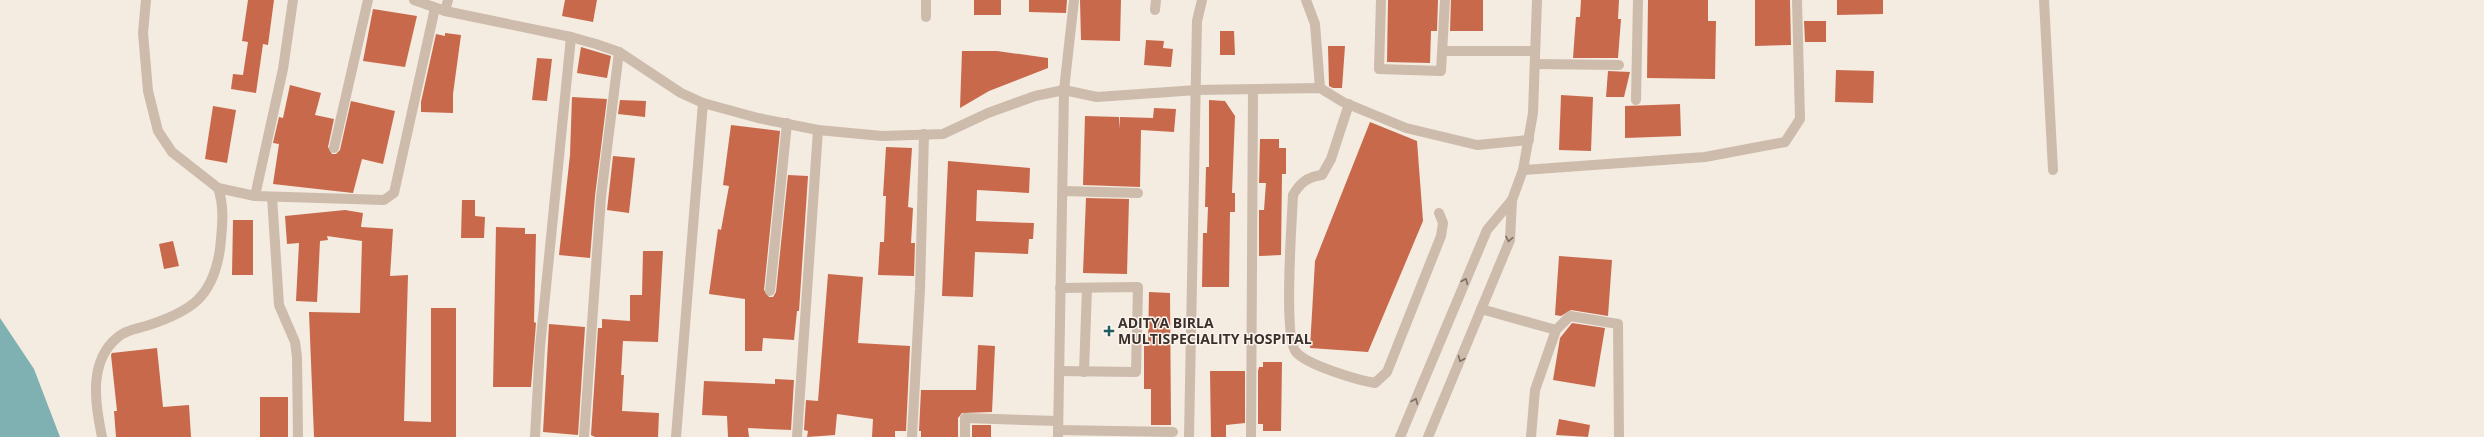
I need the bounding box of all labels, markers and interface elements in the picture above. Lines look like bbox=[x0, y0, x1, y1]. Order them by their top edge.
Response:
one-way arrow bbox=[1505, 236, 1514, 242]
one-way arrow bbox=[1461, 278, 1469, 285]
place label: ADITYA BIRLA MULTISPECIALITY HOSPITAL bbox=[1118, 313, 1312, 348]
marker: ADITYA BIRLA MULTISPECIALITY HOSPITAL bbox=[1103, 325, 1115, 337]
one-way arrow bbox=[1457, 355, 1465, 362]
one-way arrow bbox=[1411, 398, 1419, 405]

